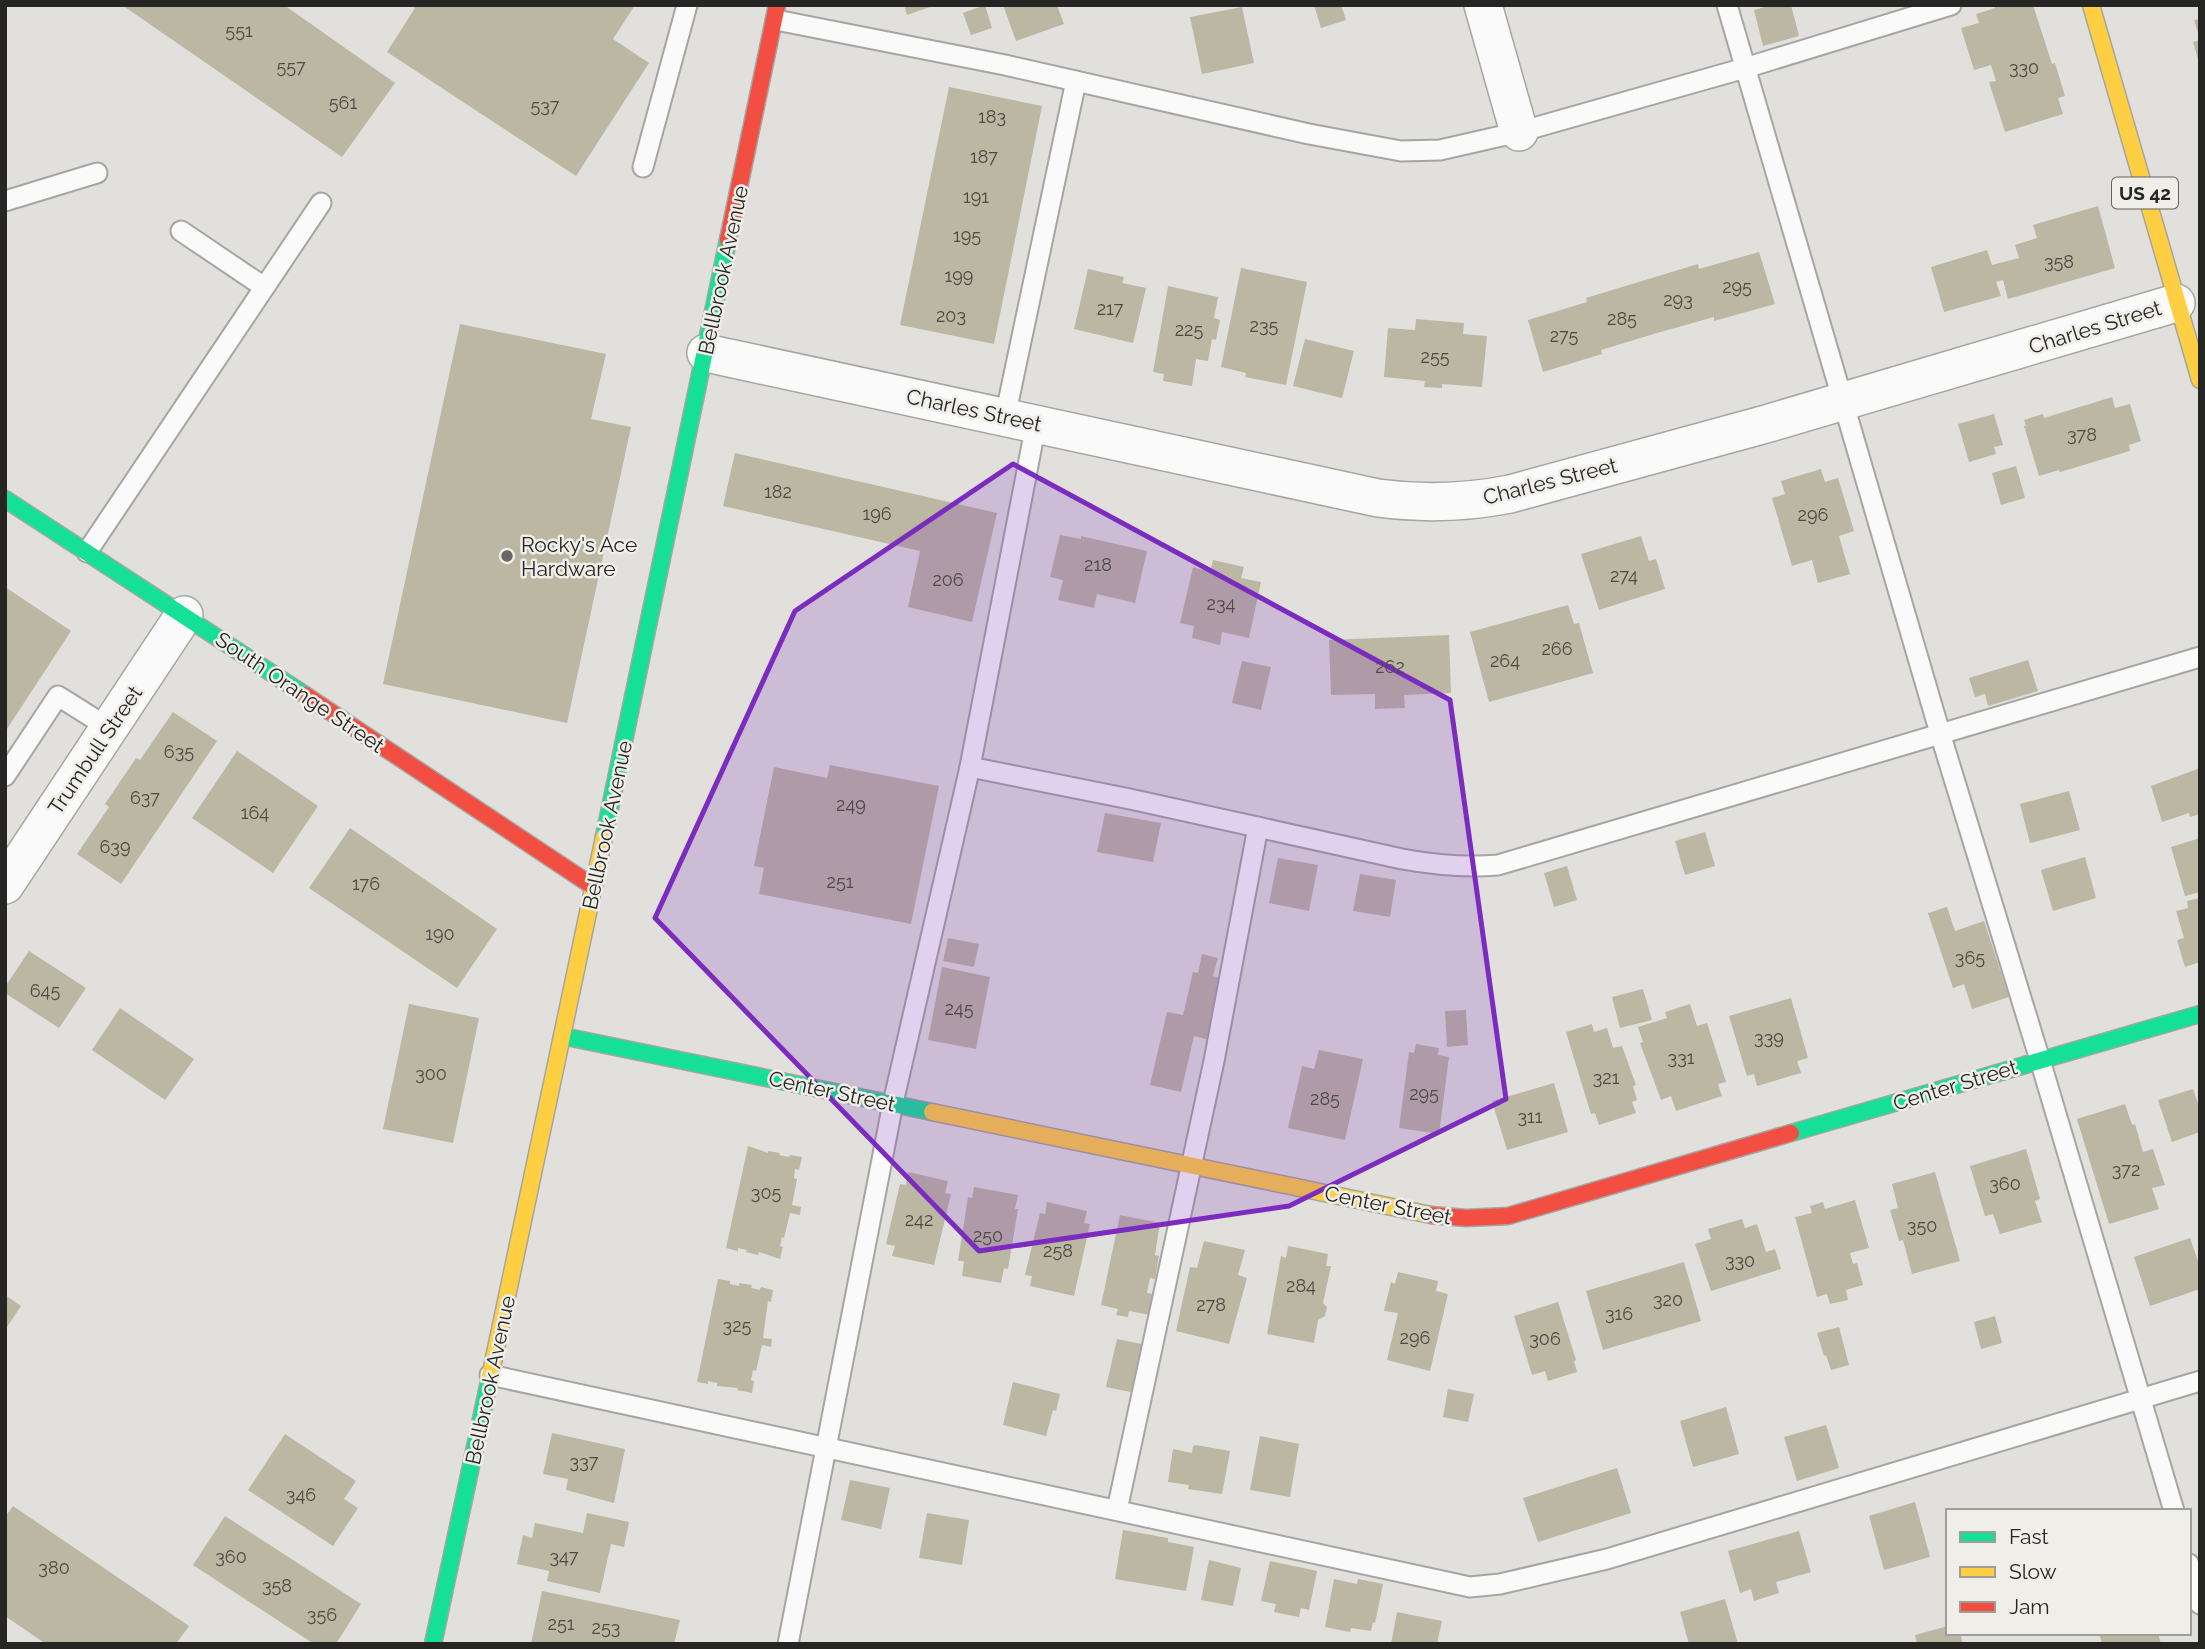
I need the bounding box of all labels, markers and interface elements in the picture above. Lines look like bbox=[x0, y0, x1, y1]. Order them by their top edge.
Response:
house number: 551 bbox=[225, 20, 253, 41]
house number: 557 bbox=[276, 56, 306, 77]
house number: 330 bbox=[2009, 57, 2039, 78]
house number: 561 bbox=[329, 92, 357, 113]
house number: 537 bbox=[531, 95, 560, 116]
house number: 183 bbox=[978, 106, 1006, 127]
house number: 187 bbox=[970, 146, 998, 167]
road number: US 42 bbox=[2112, 178, 2178, 209]
street label: Bellbrook Avenue bbox=[693, 183, 753, 357]
house number: 191 bbox=[963, 186, 989, 207]
house number: 195 bbox=[953, 225, 981, 246]
house number: 358 bbox=[2044, 251, 2074, 272]
house number: 199 bbox=[945, 265, 973, 286]
house number: 295 bbox=[1722, 276, 1752, 297]
house number: 293 bbox=[1663, 289, 1693, 310]
street label: Charles Street bbox=[2026, 295, 2164, 359]
house number: 217 bbox=[1097, 298, 1124, 319]
house number: 203 bbox=[936, 305, 966, 326]
house number: 285 bbox=[1607, 308, 1637, 329]
house number: 235 bbox=[1250, 315, 1279, 336]
house number: 225 bbox=[1175, 319, 1203, 340]
house number: 275 bbox=[1550, 325, 1578, 346]
house number: 255 bbox=[1421, 346, 1450, 367]
street label: Charles Street bbox=[904, 384, 1044, 436]
house number: 378 bbox=[2067, 424, 2097, 445]
street label: Charles Street bbox=[1480, 452, 1620, 510]
house number: 182 bbox=[764, 481, 792, 502]
house number: 196 bbox=[862, 503, 892, 524]
house number: 296 bbox=[1798, 504, 1829, 525]
place label: Rocky's Ace Hardware bbox=[521, 532, 637, 581]
marker: Rocky's Ace Hardware bbox=[499, 548, 515, 564]
house number: 218 bbox=[1084, 554, 1112, 575]
house number: 274 bbox=[1610, 565, 1638, 586]
house number: 206 bbox=[932, 569, 964, 590]
house number: 234 bbox=[1207, 593, 1236, 614]
street label: South Orange Street bbox=[211, 626, 389, 758]
house number: 266 bbox=[1541, 638, 1573, 659]
house number: 264 bbox=[1490, 650, 1520, 671]
house number: 262 bbox=[1375, 656, 1405, 677]
street label: Trumbull Street bbox=[43, 681, 147, 819]
street label: Bellbrook Avenue bbox=[577, 738, 637, 912]
house number: 635 bbox=[164, 741, 194, 762]
house number: 637 bbox=[130, 787, 160, 808]
house number: 249 bbox=[836, 794, 866, 815]
house number: 164 bbox=[241, 802, 269, 823]
house number: 639 bbox=[99, 836, 131, 857]
house number: 251 bbox=[827, 871, 854, 892]
house number: 176 bbox=[352, 873, 380, 894]
house number: 190 bbox=[425, 923, 455, 944]
house number: 365 bbox=[1955, 947, 1985, 968]
house number: 645 bbox=[30, 980, 60, 1001]
house number: 245 bbox=[944, 998, 974, 1019]
house number: 339 bbox=[1754, 1027, 1784, 1048]
house number: 331 bbox=[1668, 1047, 1695, 1068]
street label: Center Street bbox=[1890, 1054, 2020, 1116]
house number: 300 bbox=[415, 1063, 447, 1084]
street label: Center Street bbox=[767, 1065, 897, 1117]
house number: 321 bbox=[1593, 1067, 1620, 1088]
house number: 295 bbox=[1409, 1083, 1439, 1104]
house number: 285 bbox=[1310, 1088, 1340, 1109]
house number: 311 bbox=[1517, 1106, 1543, 1127]
house number: 372 bbox=[2112, 1159, 2140, 1180]
house number: 360 bbox=[1989, 1173, 2021, 1194]
street label: Center Street bbox=[1323, 1180, 1453, 1230]
house number: 305 bbox=[751, 1182, 781, 1203]
house number: 242 bbox=[905, 1209, 933, 1230]
house number: 350 bbox=[1907, 1215, 1937, 1236]
house number: 250 bbox=[973, 1225, 1003, 1246]
house number: 258 bbox=[1043, 1240, 1073, 1261]
house number: 330 bbox=[1725, 1250, 1755, 1271]
house number: 284 bbox=[1286, 1275, 1316, 1296]
house number: 320 bbox=[1653, 1289, 1683, 1310]
street label: Bellbrook Avenue bbox=[460, 1293, 520, 1467]
house number: 278 bbox=[1196, 1294, 1226, 1315]
house number: 316 bbox=[1605, 1303, 1633, 1324]
house number: 325 bbox=[723, 1315, 752, 1336]
house number: 296 bbox=[1400, 1327, 1431, 1348]
house number: 306 bbox=[1529, 1328, 1561, 1349]
house number: 337 bbox=[570, 1451, 599, 1472]
house number: 346 bbox=[286, 1484, 316, 1505]
legend bbox=[1946, 1509, 2191, 1635]
text: Fast bbox=[2009, 1524, 2049, 1549]
house number: 360 bbox=[215, 1546, 247, 1567]
house number: 347 bbox=[550, 1546, 579, 1567]
house number: 380 bbox=[38, 1557, 70, 1578]
text: Slow bbox=[2009, 1559, 2057, 1584]
house number: 358 bbox=[262, 1575, 292, 1596]
text: Jam bbox=[2009, 1594, 2050, 1619]
house number: 356 bbox=[307, 1604, 337, 1625]
house number: 251 bbox=[548, 1613, 575, 1634]
house number: 253 bbox=[592, 1617, 620, 1638]

